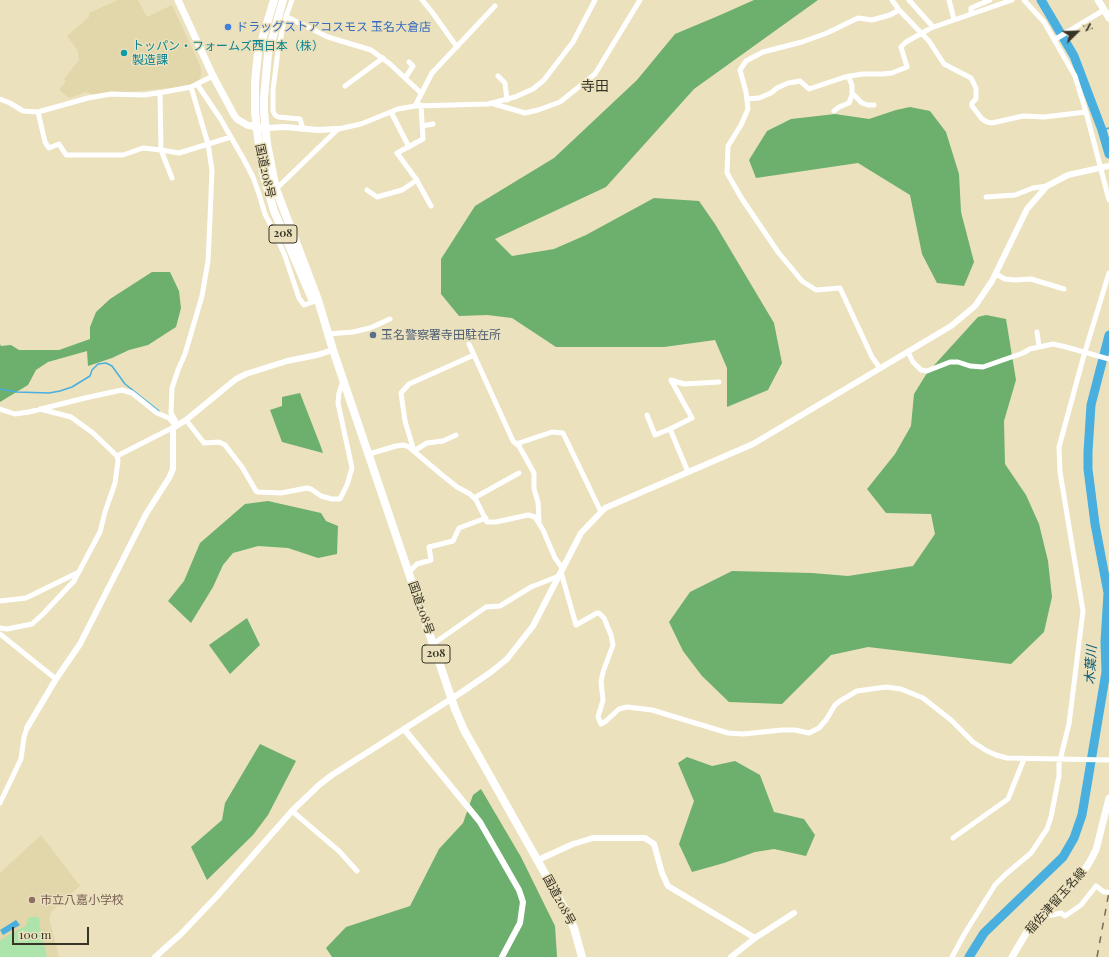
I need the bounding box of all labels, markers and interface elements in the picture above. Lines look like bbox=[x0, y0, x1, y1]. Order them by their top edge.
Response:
north arrow bbox=[1057, 12, 1097, 52]
place label: ドラッグストアコスモス 玉名大倉店 bbox=[236, 20, 431, 34]
text: N bbox=[1080, 21, 1097, 34]
marker: ドラッグストアコスモス 玉名大倉店 bbox=[223, 22, 233, 32]
place label: トッパン・フォームズ西日本（株） 製造課 bbox=[132, 39, 324, 67]
marker: トッパン・フォームズ西日本（株） 製造課 bbox=[119, 48, 129, 58]
district label: 寺田 bbox=[581, 79, 609, 95]
street label: 国道208号 bbox=[252, 143, 278, 199]
road number: 208 bbox=[269, 225, 297, 243]
place label: 玉名警察署寺田駐在所 bbox=[381, 328, 501, 342]
marker: 玉名警察署寺田駐在所 bbox=[368, 330, 378, 340]
street label: 国道208号 bbox=[405, 580, 437, 636]
road number: 208 bbox=[422, 645, 450, 663]
water label: 木葉川 bbox=[1082, 645, 1100, 685]
street label: 稲佐津留玉名線 bbox=[1023, 865, 1089, 937]
street label: 国道208号 bbox=[540, 872, 578, 928]
place label: 市立八嘉小学校 bbox=[40, 893, 124, 907]
marker: 市立八嘉小学校 bbox=[27, 895, 37, 905]
scale bar bbox=[14, 919, 91, 945]
text: 100 m bbox=[19, 926, 51, 942]

